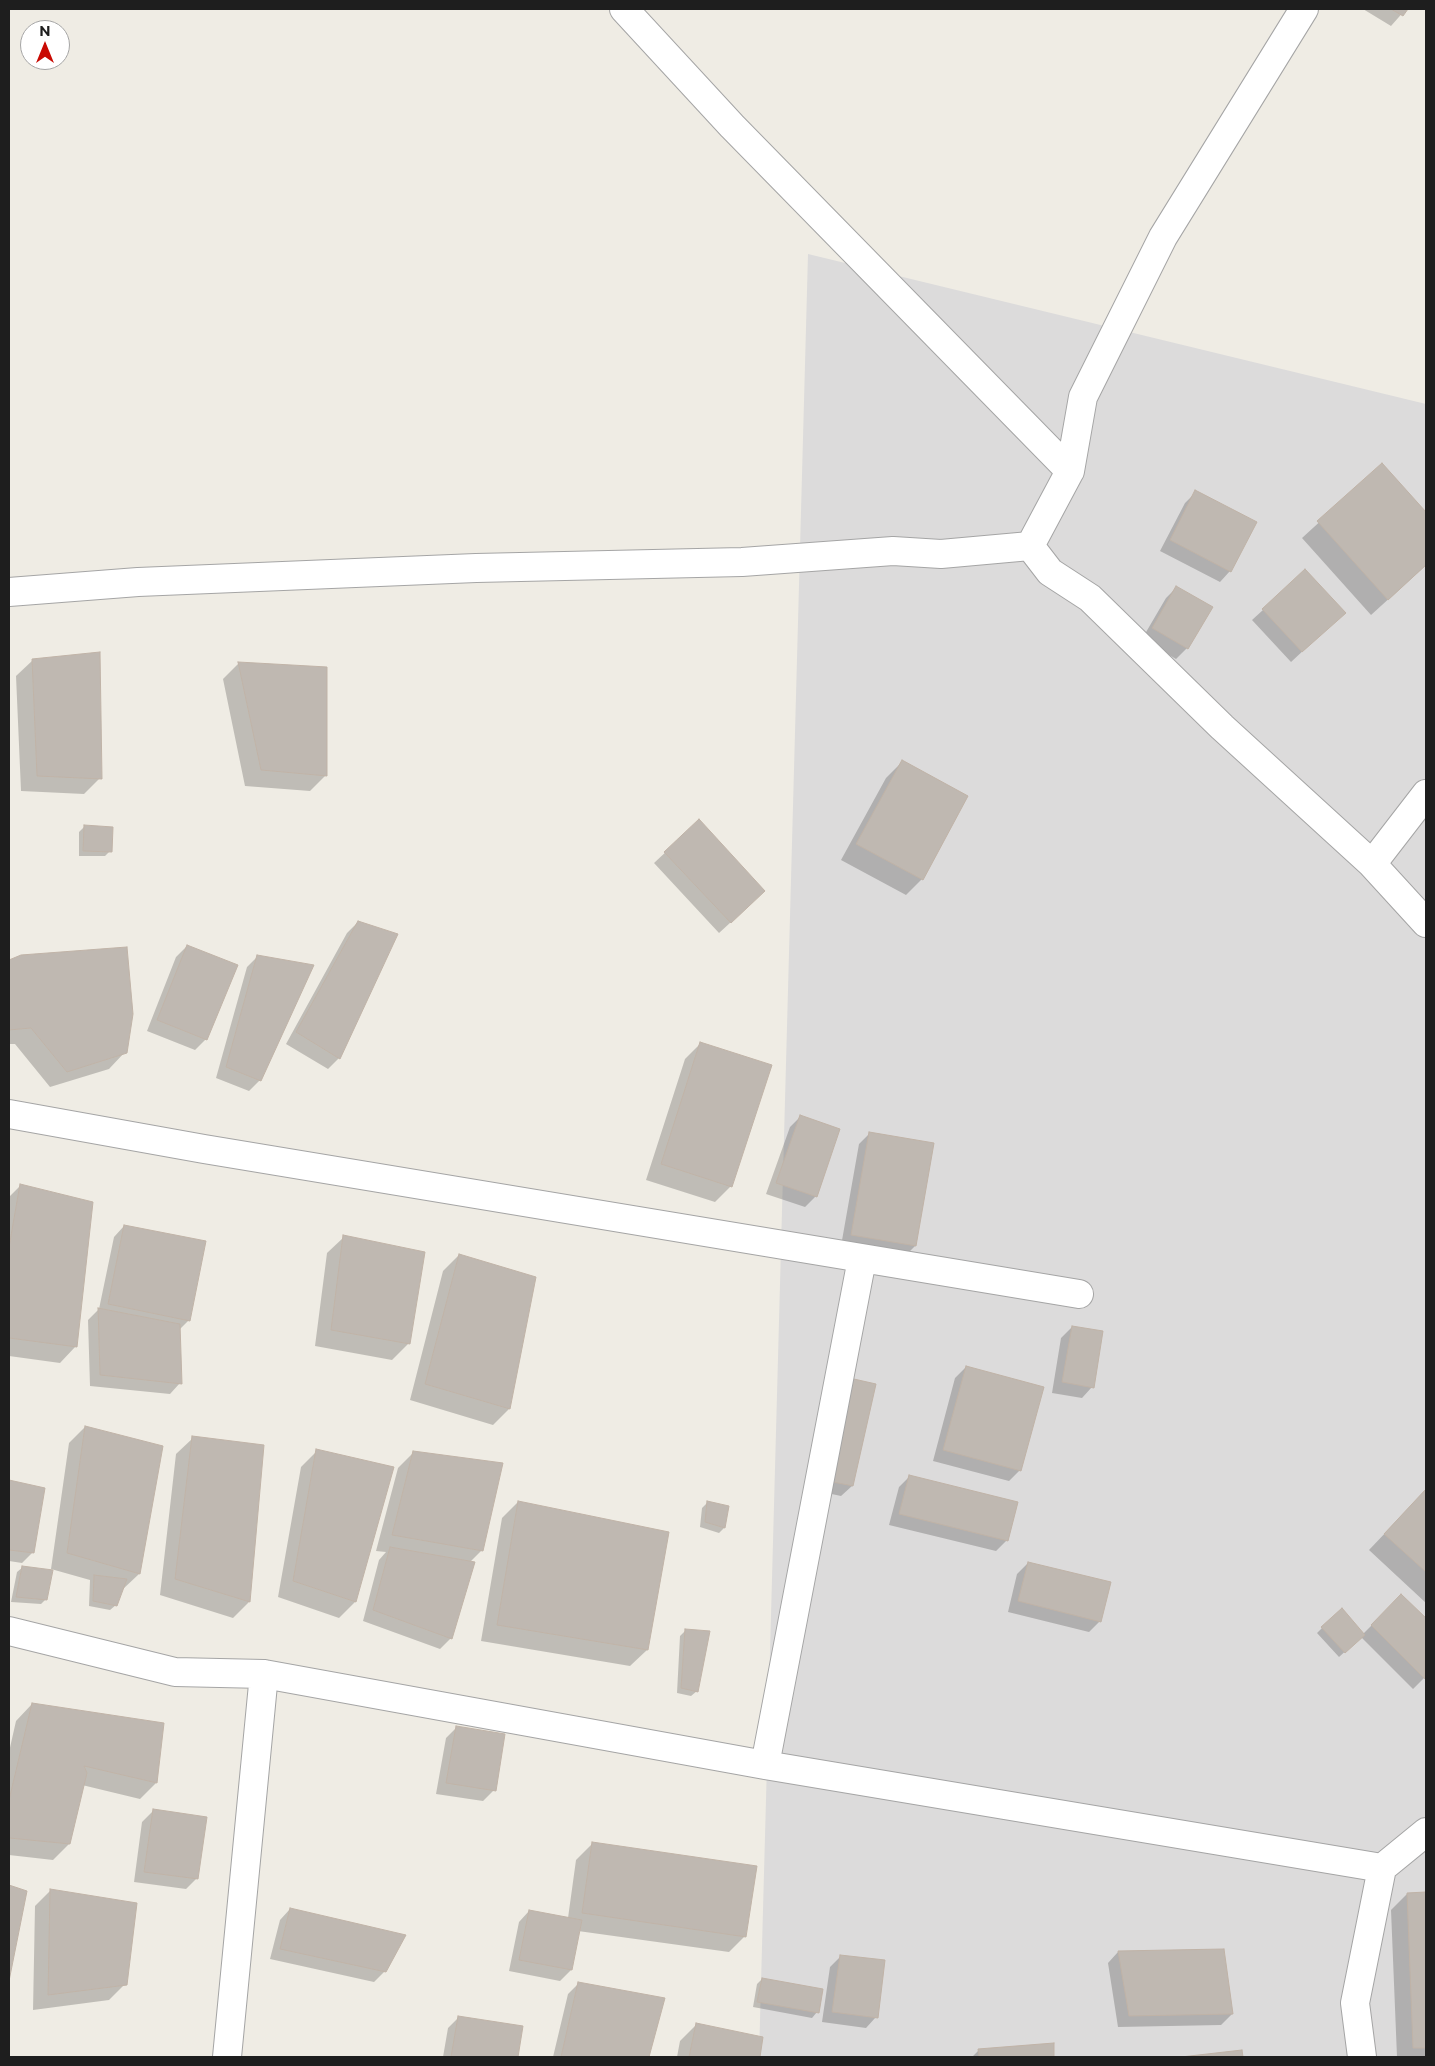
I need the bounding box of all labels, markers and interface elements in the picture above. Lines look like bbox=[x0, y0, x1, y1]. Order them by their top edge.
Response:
north arrow bbox=[20, 20, 70, 70]
text: N bbox=[39, 22, 51, 40]

